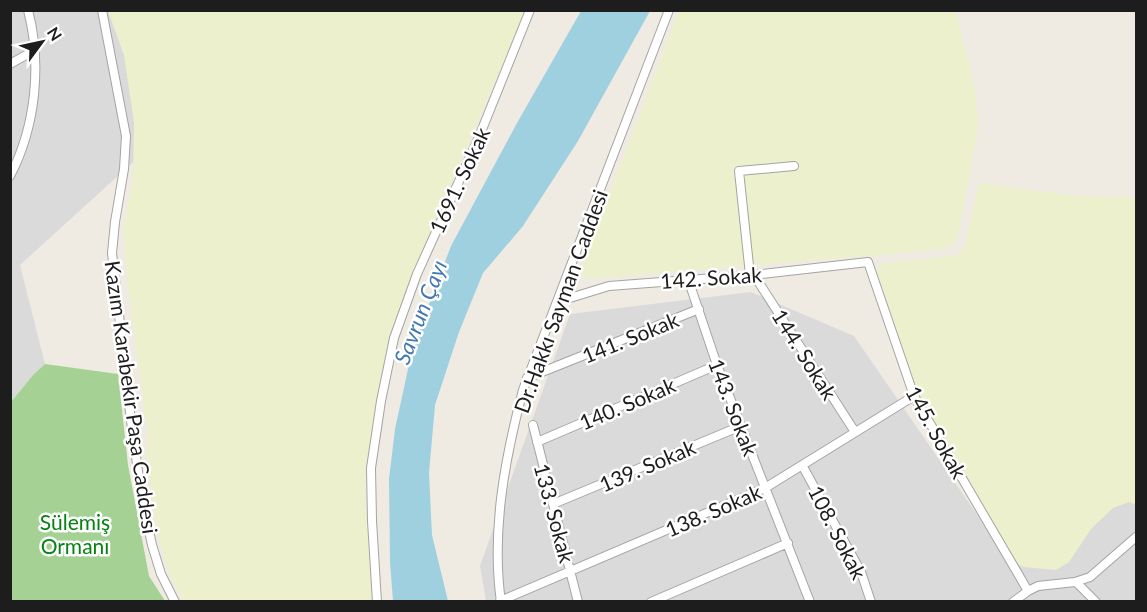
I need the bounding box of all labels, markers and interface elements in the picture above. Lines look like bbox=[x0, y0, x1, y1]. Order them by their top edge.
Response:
north arrow bbox=[12, 12, 72, 72]
text: N bbox=[44, 23, 66, 44]
street label: 1691. Sokak bbox=[424, 123, 495, 237]
street label: Dr.Hakkı Sayman Caddesi bbox=[508, 186, 612, 416]
water label: Savrun Çayı bbox=[388, 256, 452, 368]
street label: Kazım Karabekir Paşa Caddesi bbox=[100, 259, 164, 535]
street label: 142. Sokak bbox=[659, 261, 763, 293]
street label: 144. Sokak bbox=[767, 304, 843, 404]
street label: 141. Sokak bbox=[578, 306, 682, 368]
street label: 143. Sokak bbox=[704, 355, 764, 459]
street label: 140. Sokak bbox=[575, 371, 679, 434]
street label: 145. Sokak bbox=[901, 381, 973, 483]
street label: 139. Sokak bbox=[595, 433, 699, 496]
street label: 133. Sokak bbox=[530, 461, 580, 566]
street label: 138. Sokak bbox=[661, 478, 765, 541]
street label: 108. Sokak bbox=[804, 481, 872, 583]
park label: Sülemiş Ormanı bbox=[40, 509, 110, 558]

